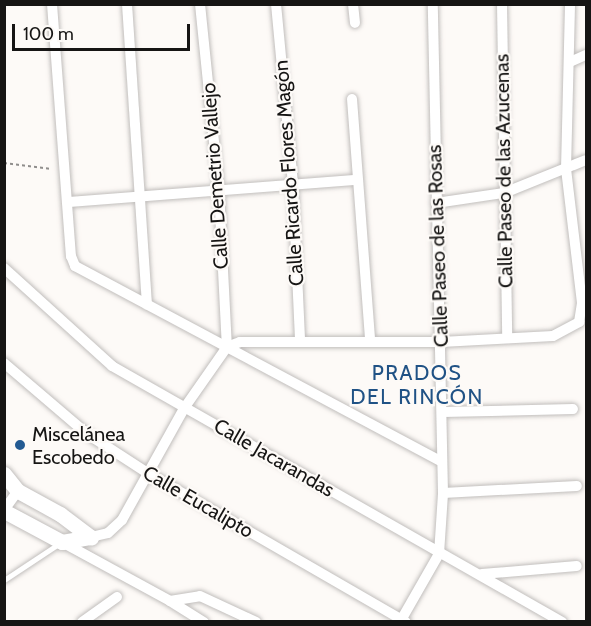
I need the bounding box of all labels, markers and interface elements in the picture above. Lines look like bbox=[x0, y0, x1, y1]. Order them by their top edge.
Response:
scale bar bbox=[15, 12, 194, 50]
text: 100 m bbox=[23, 23, 74, 45]
street label: Calle Paseo de las Azucenas bbox=[490, 54, 518, 288]
street label: Calle Ricardo Flores Magón bbox=[269, 59, 309, 287]
street label: Calle Demetrio Vallejo bbox=[197, 82, 233, 270]
street label: Calle Paseo de las Rosas bbox=[422, 144, 454, 348]
district label: PRADOS DEL RINCÓN bbox=[350, 360, 484, 410]
street label: Calle Jacarandas bbox=[209, 414, 339, 502]
place label: Miscelánea Escobedo bbox=[32, 422, 125, 469]
marker: Miscelánea Escobedo bbox=[13, 438, 27, 452]
street label: Calle Eucalipto bbox=[139, 461, 257, 543]

